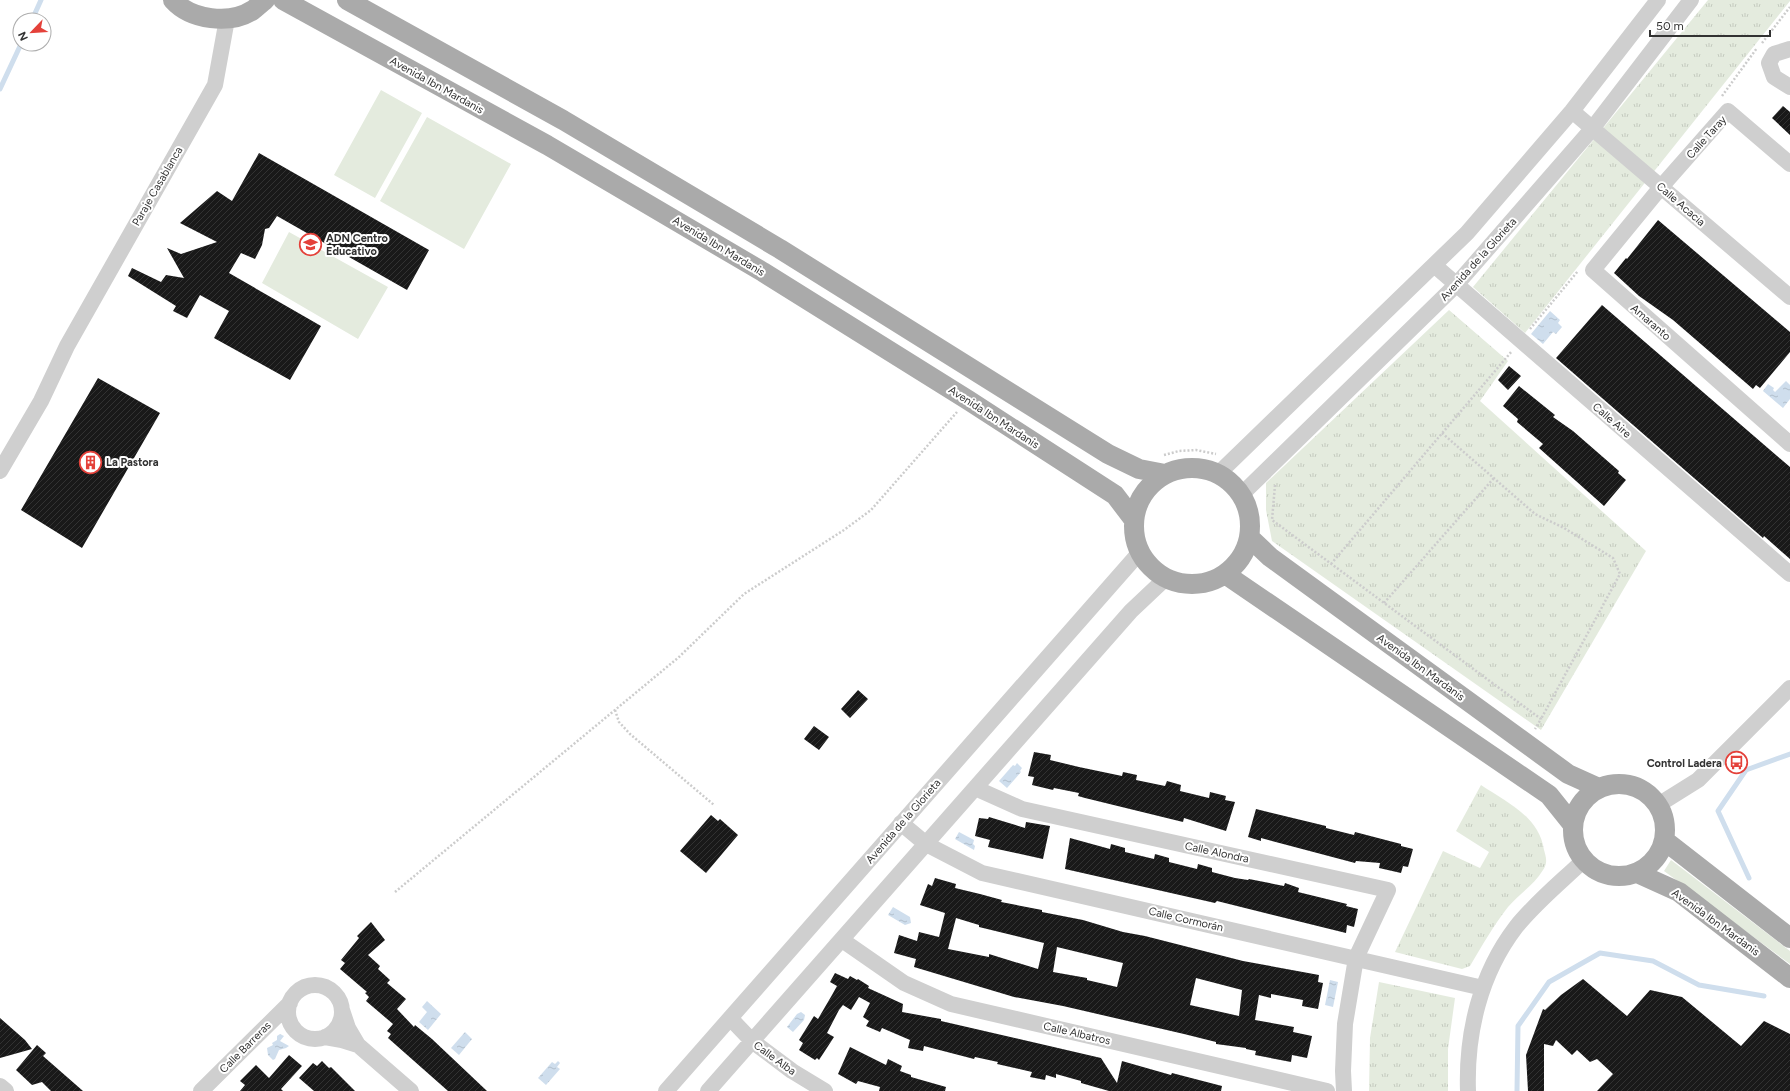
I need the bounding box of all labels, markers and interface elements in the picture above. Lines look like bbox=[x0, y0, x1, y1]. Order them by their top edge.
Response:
north arrow bbox=[12, 12, 52, 52]
scale bar bbox=[1650, 12, 1770, 38]
text: 50 m bbox=[1656, 19, 1684, 33]
text: N bbox=[16, 29, 31, 43]
street label: Avenida Ibn Mardanis bbox=[388, 54, 486, 117]
street label: Calle Taray bbox=[1684, 113, 1729, 161]
street label: Paraje Casablanca bbox=[129, 144, 185, 228]
street label: Calle Acacia bbox=[1654, 180, 1708, 229]
street label: Avenida Ibn Mardanis bbox=[670, 214, 767, 279]
street label: Avenida de la Glorieta bbox=[1438, 215, 1519, 304]
school or university icon: ADN Centro Educativo bbox=[298, 231, 324, 257]
place label: ADN Centro Educativo bbox=[326, 232, 389, 258]
street label: Amaranto bbox=[1628, 302, 1673, 343]
street label: Avenida Ibn Mardanis bbox=[946, 383, 1041, 452]
street label: Calle Aire bbox=[1590, 400, 1634, 441]
building icon: La Pastora bbox=[78, 449, 104, 475]
place label: La Pastora bbox=[106, 456, 159, 469]
street label: Avenida Ibn Mardanis bbox=[1374, 631, 1467, 704]
bus stop icon: Control Ladera bbox=[1724, 750, 1750, 776]
place label: Control Ladera bbox=[1647, 757, 1722, 770]
street label: Avenida de la Glorieta bbox=[863, 777, 944, 866]
street label: Calle Alondra bbox=[1184, 839, 1250, 866]
street label: Avenida Ibn Mardanis bbox=[1669, 886, 1762, 959]
street label: Calle Cormorán bbox=[1147, 905, 1225, 934]
street label: Calle Barreras bbox=[217, 1019, 274, 1076]
street label: Calle Albatros bbox=[1042, 1019, 1112, 1048]
street label: Calle Alba bbox=[751, 1039, 798, 1078]

